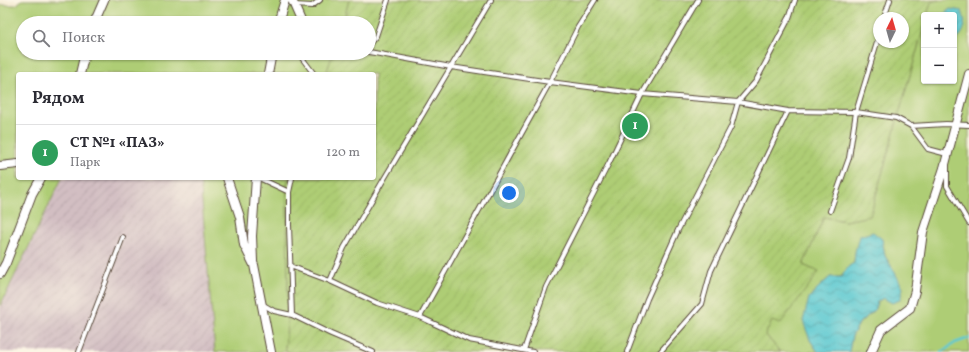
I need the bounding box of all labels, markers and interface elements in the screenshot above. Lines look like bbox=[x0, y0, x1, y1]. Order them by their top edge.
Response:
north arrow bbox=[873, 12, 909, 48]
map controls bbox=[921, 12, 957, 84]
button: + bbox=[921, 12, 957, 48]
search box bbox=[16, 16, 376, 60]
icon: search bbox=[30, 27, 52, 49]
text: Поиск bbox=[62, 28, 105, 49]
button: − bbox=[921, 48, 957, 84]
text: Рядом bbox=[32, 87, 85, 110]
pin: 1 bbox=[622, 111, 648, 141]
text: СТ №1 «ПАЗ» bbox=[70, 133, 165, 154]
text: 1 bbox=[42, 144, 48, 162]
text: 120 m bbox=[326, 144, 360, 162]
text: Парк bbox=[70, 154, 100, 172]
your location bbox=[499, 183, 519, 203]

